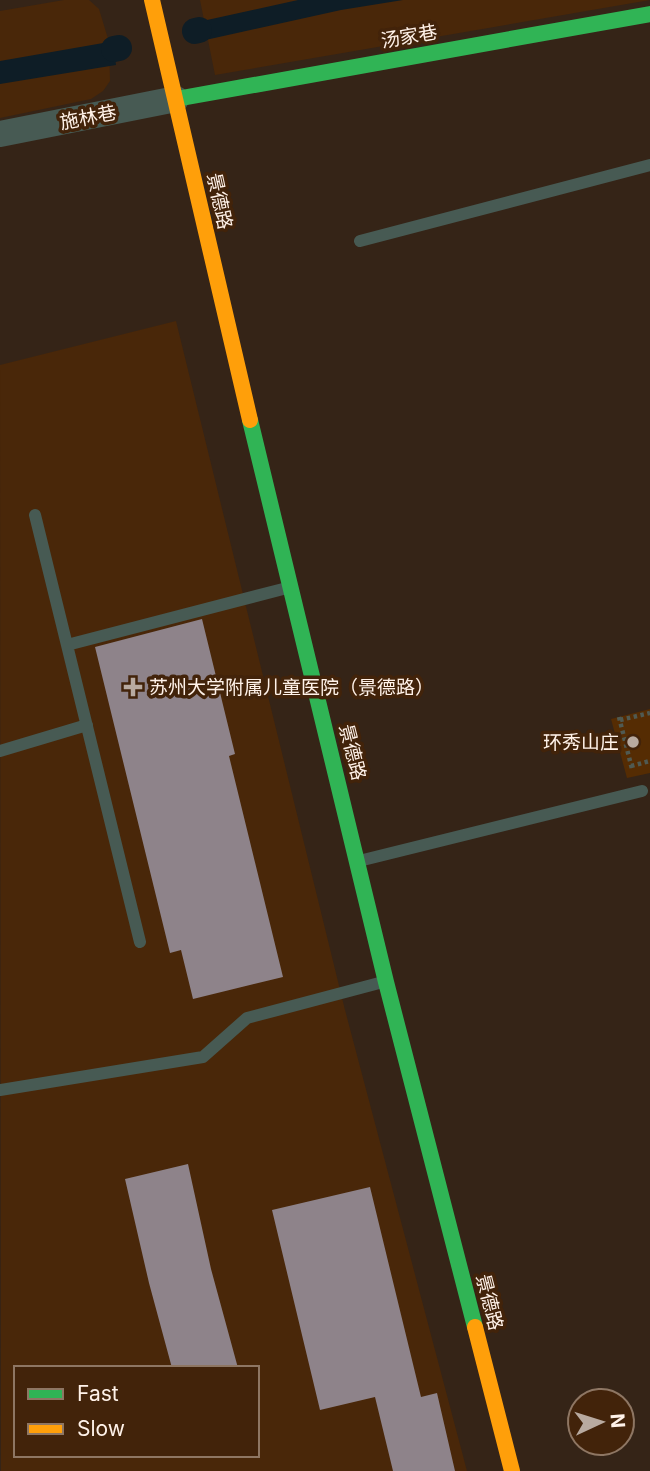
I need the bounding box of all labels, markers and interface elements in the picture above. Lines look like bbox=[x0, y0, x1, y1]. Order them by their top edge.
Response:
street label: 汤家巷 bbox=[379, 20, 439, 53]
street label: 施林巷 bbox=[58, 101, 118, 134]
street label: 景德路 bbox=[202, 171, 237, 231]
place label: 苏州大学附属儿童医院（景德路） bbox=[149, 676, 434, 699]
marker: 苏州大学附属儿童医院（景德路） bbox=[123, 677, 143, 697]
street label: 景德路 bbox=[334, 722, 371, 783]
place label: 环秀山庄 bbox=[543, 731, 619, 754]
marker: 环秀山庄 bbox=[625, 734, 641, 750]
street label: 景德路 bbox=[471, 1272, 508, 1333]
legend bbox=[14, 1366, 259, 1457]
text: Fast bbox=[77, 1381, 119, 1406]
north arrow bbox=[566, 1387, 636, 1457]
text: N bbox=[605, 1413, 629, 1429]
text: Slow bbox=[77, 1416, 125, 1441]

